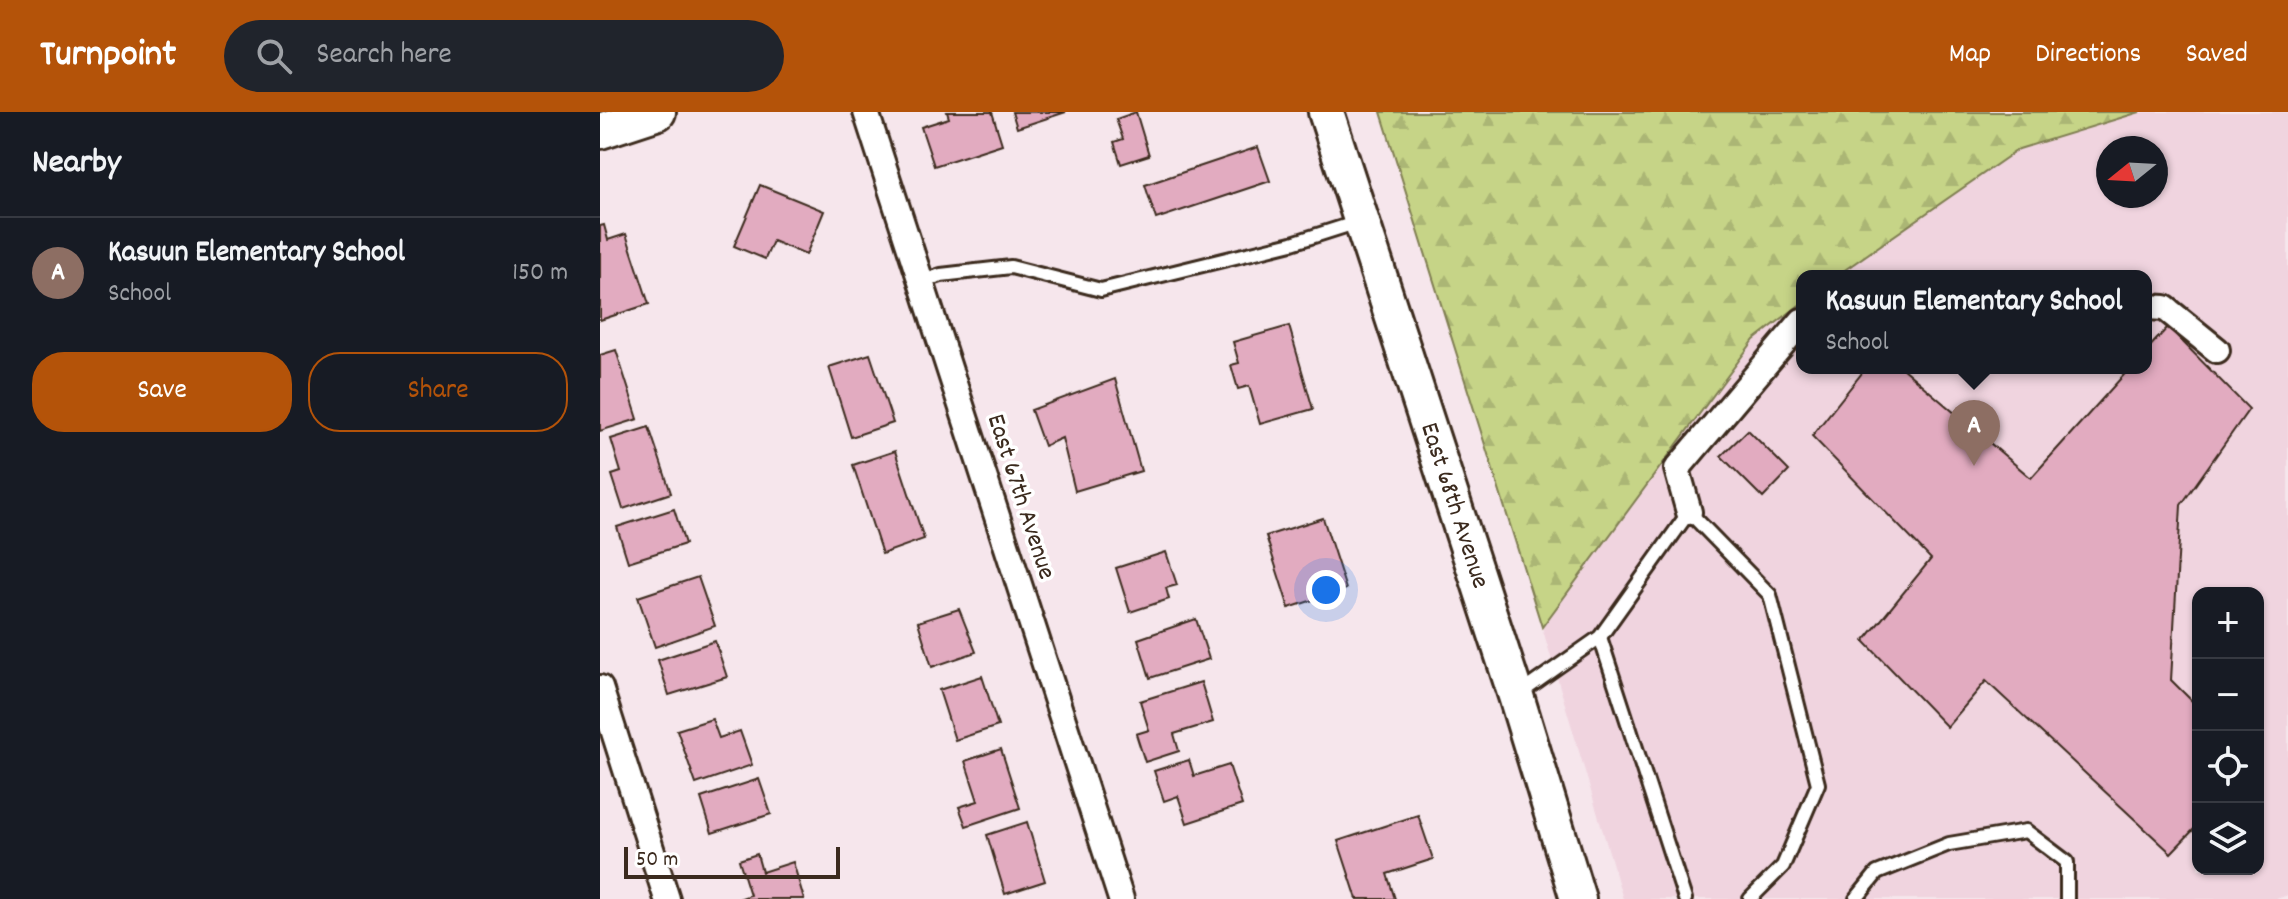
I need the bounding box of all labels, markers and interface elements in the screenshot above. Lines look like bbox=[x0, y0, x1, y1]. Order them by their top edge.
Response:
search box bbox=[224, 20, 784, 92]
text: Turnpoint bbox=[40, 29, 176, 84]
icon: search bbox=[252, 34, 296, 78]
text: Search here bbox=[316, 35, 452, 78]
text: Map bbox=[1949, 36, 1991, 76]
text: Directions bbox=[2035, 36, 2141, 76]
text: Saved bbox=[2185, 36, 2248, 76]
north arrow bbox=[2096, 136, 2168, 208]
text: Nearby bbox=[32, 140, 121, 189]
text: Kasuun Elementary School bbox=[108, 233, 405, 276]
text: A bbox=[51, 255, 65, 292]
text: 150 m bbox=[512, 255, 568, 292]
popup bbox=[1796, 270, 2152, 374]
text: School bbox=[108, 276, 171, 313]
text: Kasuun Elementary School bbox=[1826, 282, 2122, 325]
text: School bbox=[1826, 325, 1889, 362]
button: Save bbox=[32, 352, 292, 432]
button: Share bbox=[308, 352, 568, 432]
pin: A bbox=[1948, 400, 2000, 466]
street label: East 67th Avenue bbox=[976, 410, 1064, 584]
street label: East 68th Avenue bbox=[1410, 418, 1498, 593]
your location bbox=[1306, 570, 1346, 610]
map controls bbox=[2192, 587, 2264, 875]
button: + bbox=[2192, 587, 2264, 659]
button: − bbox=[2192, 659, 2264, 731]
button: locate bbox=[2192, 731, 2264, 803]
button: layers bbox=[2192, 803, 2264, 875]
scale bar bbox=[624, 843, 840, 879]
text: 50 m bbox=[636, 845, 678, 876]

